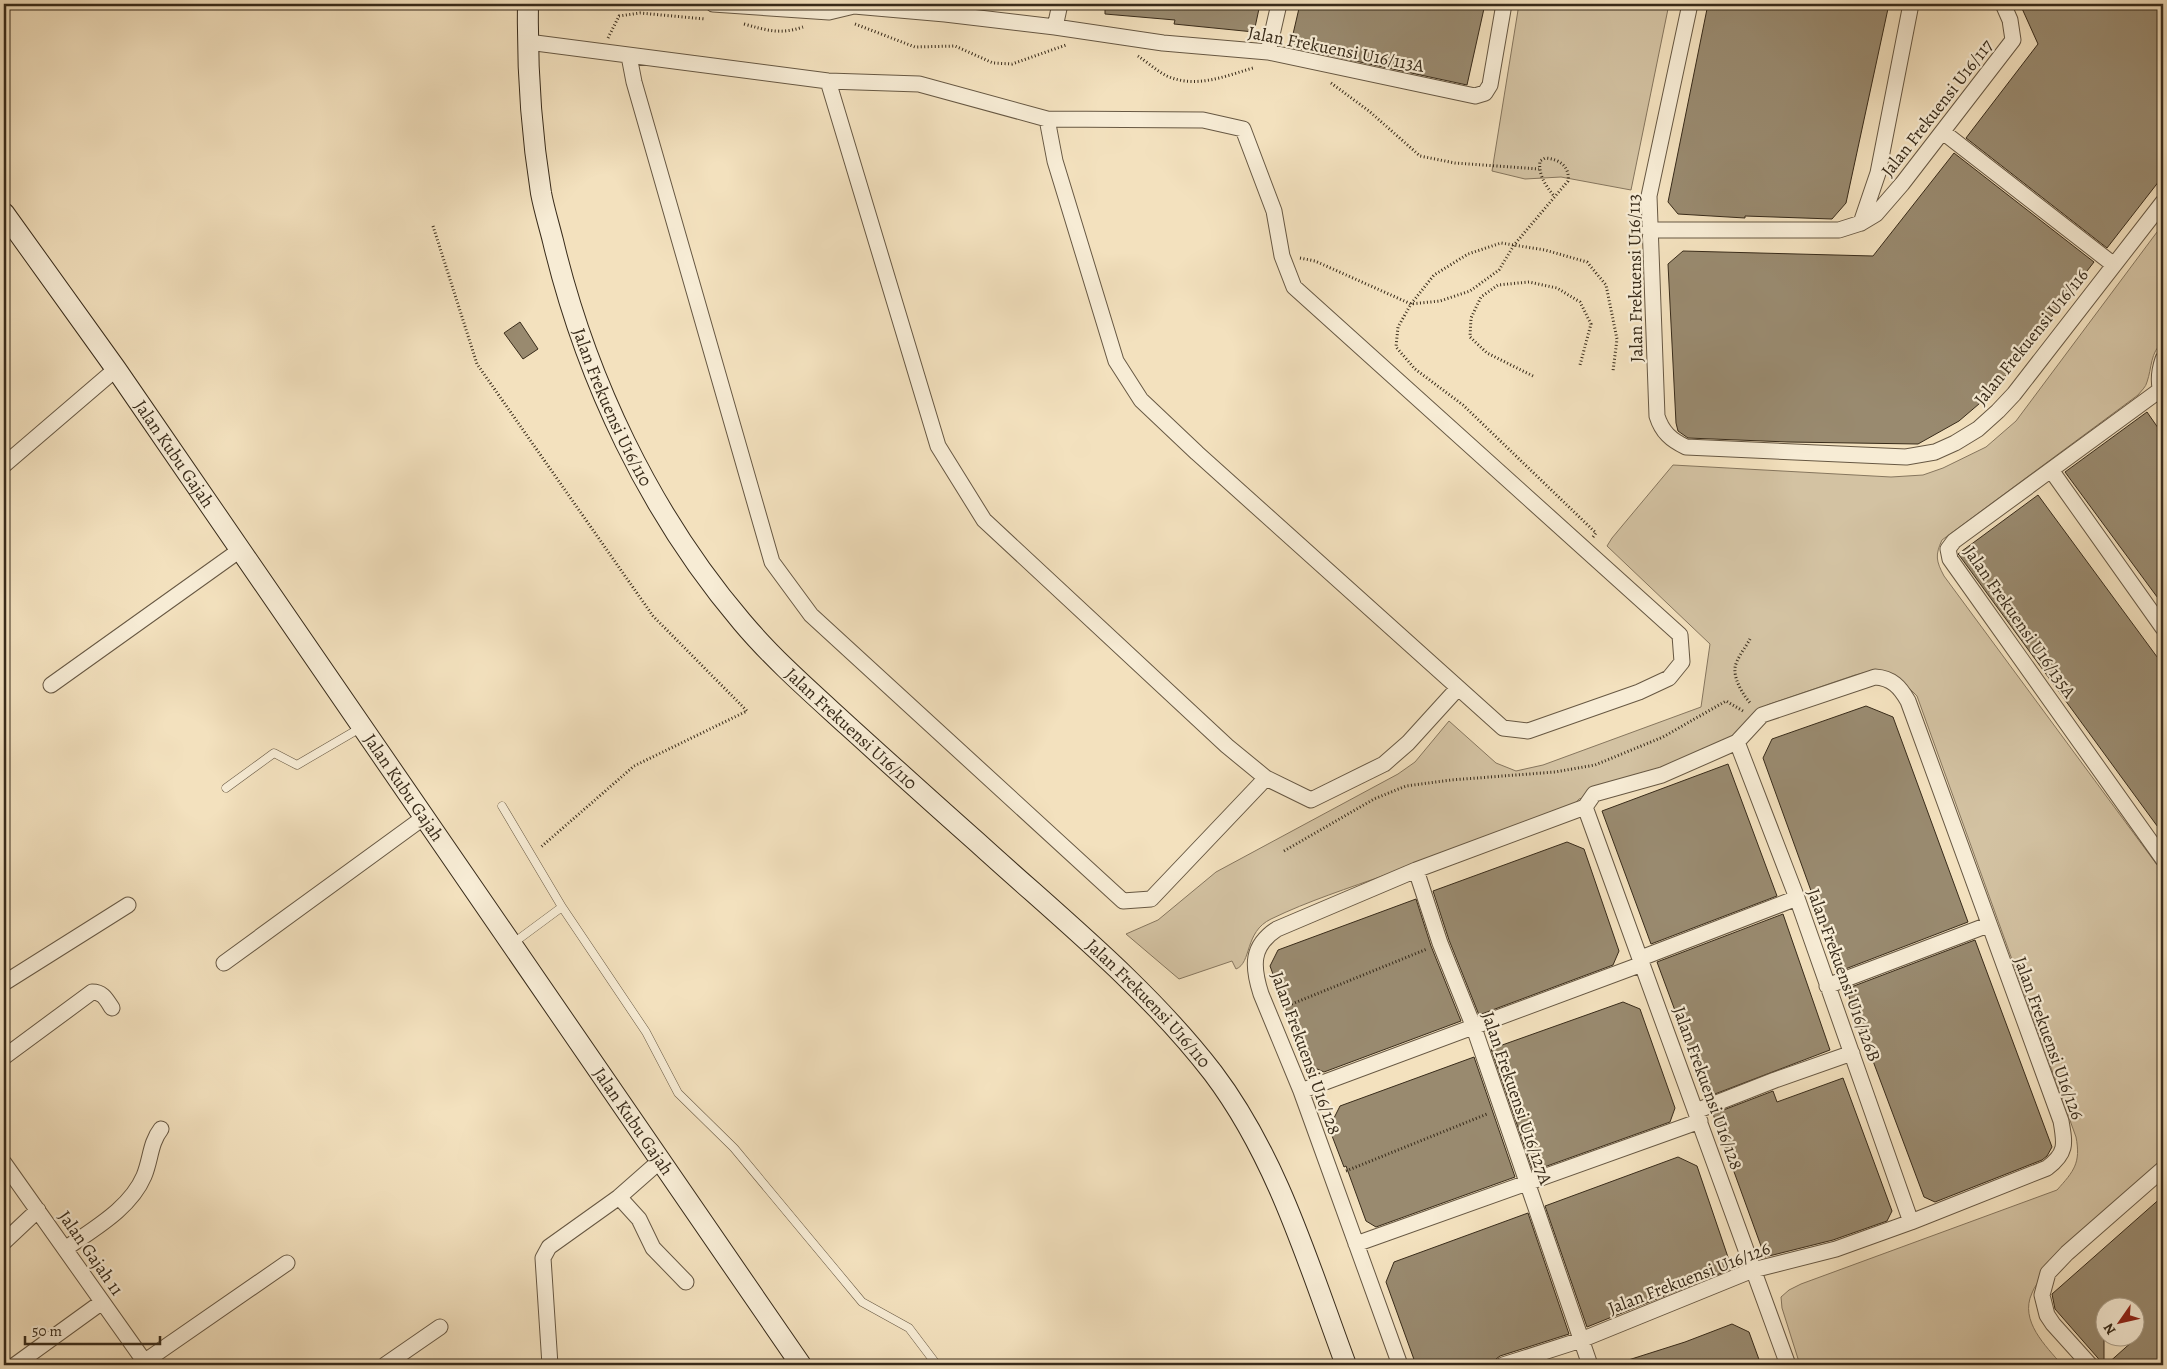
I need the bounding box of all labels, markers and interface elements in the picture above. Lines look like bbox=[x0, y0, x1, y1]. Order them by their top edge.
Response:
street label: Jalan Frekuensi U16/113A bbox=[1246, 20, 1427, 78]
street label: Jalan Frekuensi U16/117 bbox=[1876, 34, 1999, 182]
street label: Jalan Frekuensi U16/113 bbox=[1622, 194, 1648, 362]
street label: Jalan Frekuensi U16/116 bbox=[1968, 264, 2094, 410]
street label: Jalan Frekuensi U16/110 bbox=[567, 325, 658, 491]
street label: Jalan Kubu Gajah bbox=[129, 395, 220, 513]
street label: Jalan Frekuensi U16/135A bbox=[1958, 541, 2082, 703]
street label: Jalan Frekuensi U16/110 bbox=[780, 662, 922, 795]
street label: Jalan Kubu Gajah bbox=[358, 729, 450, 847]
street label: Jalan Frekuensi U16/126B bbox=[1802, 885, 1886, 1065]
street label: Jalan Frekuensi U16/110 bbox=[1081, 933, 1216, 1073]
street label: Jalan Frekuensi U16/126 bbox=[2008, 953, 2090, 1123]
street label: Jalan Frekuensi U16/128 bbox=[1265, 968, 1347, 1138]
street label: Jalan Frekuensi U16/128 bbox=[1667, 1003, 1749, 1173]
street label: Jalan Frekuensi U16/127A bbox=[1476, 1008, 1558, 1188]
street label: Jalan Kubu Gajah bbox=[588, 1063, 679, 1180]
street label: Jalan Gajah 11 bbox=[53, 1206, 129, 1300]
street label: Jalan Frekuensi U16/126 bbox=[1605, 1236, 1773, 1320]
north arrow bbox=[2094, 1296, 2144, 1346]
scale bar bbox=[25, 1314, 160, 1346]
text: N bbox=[2099, 1319, 2120, 1339]
text: 50 m bbox=[32, 1321, 62, 1341]

